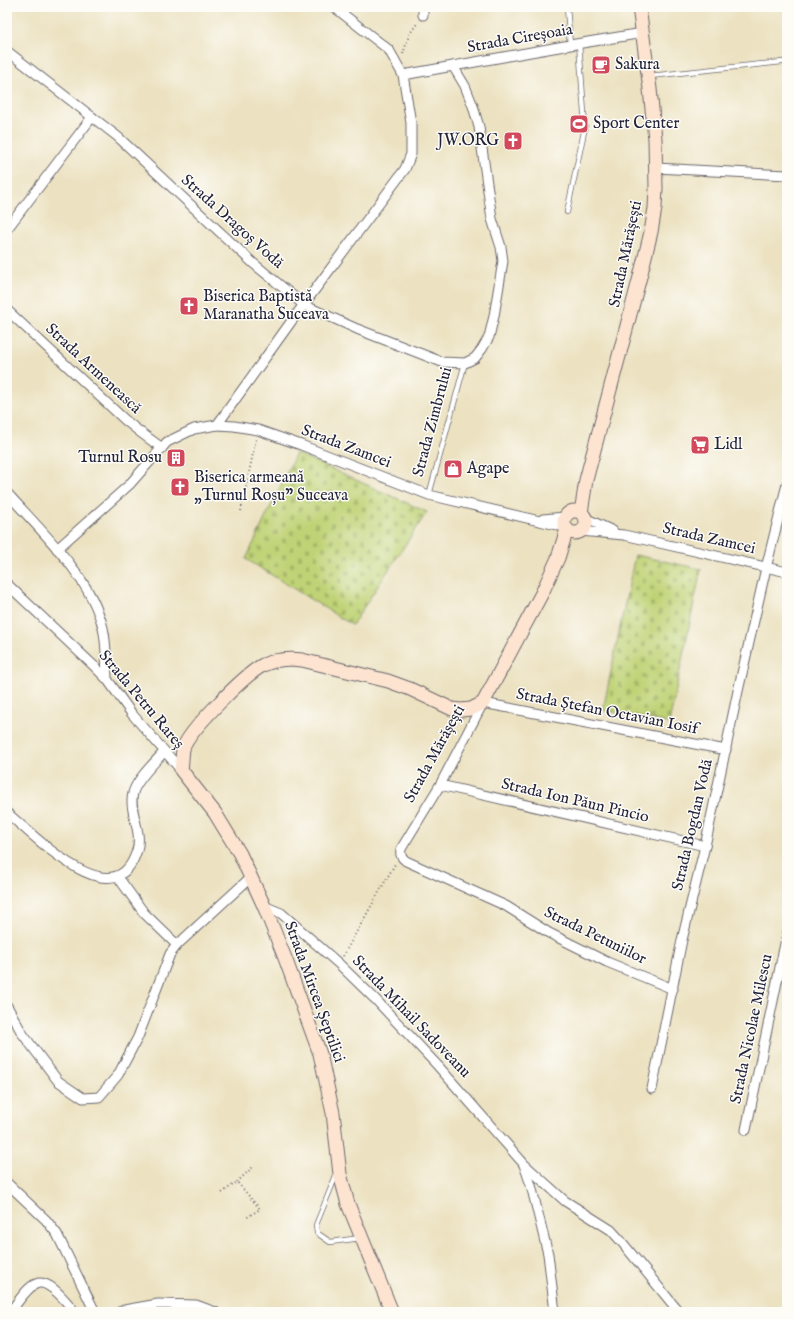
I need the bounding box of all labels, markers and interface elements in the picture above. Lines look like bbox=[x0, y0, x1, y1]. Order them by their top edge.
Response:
street label: Strada Cireșoaia bbox=[466, 20, 574, 58]
cafe icon: Sakura bbox=[590, 54, 612, 76]
place label: Sakura bbox=[615, 55, 660, 75]
sports icon: Sport Center bbox=[568, 113, 590, 135]
place label: Sport Center bbox=[593, 114, 679, 134]
church icon: JW.ORG bbox=[502, 130, 524, 152]
place label: JW.ORG bbox=[435, 131, 499, 151]
street label: Strada Dragoș Vodă bbox=[177, 171, 287, 273]
street label: Strada Mărășești bbox=[605, 199, 647, 309]
place label: Biserica Baptistă Maranatha Suceava bbox=[203, 287, 329, 325]
church icon: Biserica Baptistă Maranatha Suceava bbox=[178, 295, 200, 317]
street label: Strada Armenească bbox=[41, 319, 145, 419]
street label: Strada Zimbrului bbox=[409, 365, 457, 479]
street label: Strada Zamcei bbox=[298, 421, 394, 473]
supermarket icon: Lidl bbox=[689, 434, 711, 456]
place label: Lidl bbox=[714, 435, 743, 455]
building icon: Turnul Rosu bbox=[165, 447, 187, 469]
place label: Turnul Rosu bbox=[78, 448, 162, 468]
shop icon: Agape bbox=[442, 458, 464, 480]
place label: Agape bbox=[466, 459, 509, 479]
place label: Biserica armeană „Turnul Roșu” Suceava bbox=[194, 468, 348, 506]
church icon: Biserica armeană „Turnul Roșu” Suceava bbox=[169, 476, 191, 498]
street label: Strada Zamcei bbox=[661, 519, 757, 559]
street label: Strada Petru Rareș bbox=[94, 647, 188, 754]
street label: Strada Ștefan Octavian Iosif bbox=[514, 685, 703, 740]
street label: Strada Mărășești bbox=[400, 702, 470, 806]
street label: Strada Bogdan Vodă bbox=[668, 757, 718, 893]
street label: Strada Ion Păun Pincio bbox=[499, 774, 651, 828]
street label: Strada Petuniilor bbox=[541, 903, 650, 969]
street label: Strada Mircea Șeptilici bbox=[279, 919, 349, 1065]
street label: Strada Mihail Sadoveanu bbox=[347, 952, 475, 1082]
street label: Strada Nicolae Milescu bbox=[726, 952, 778, 1106]

